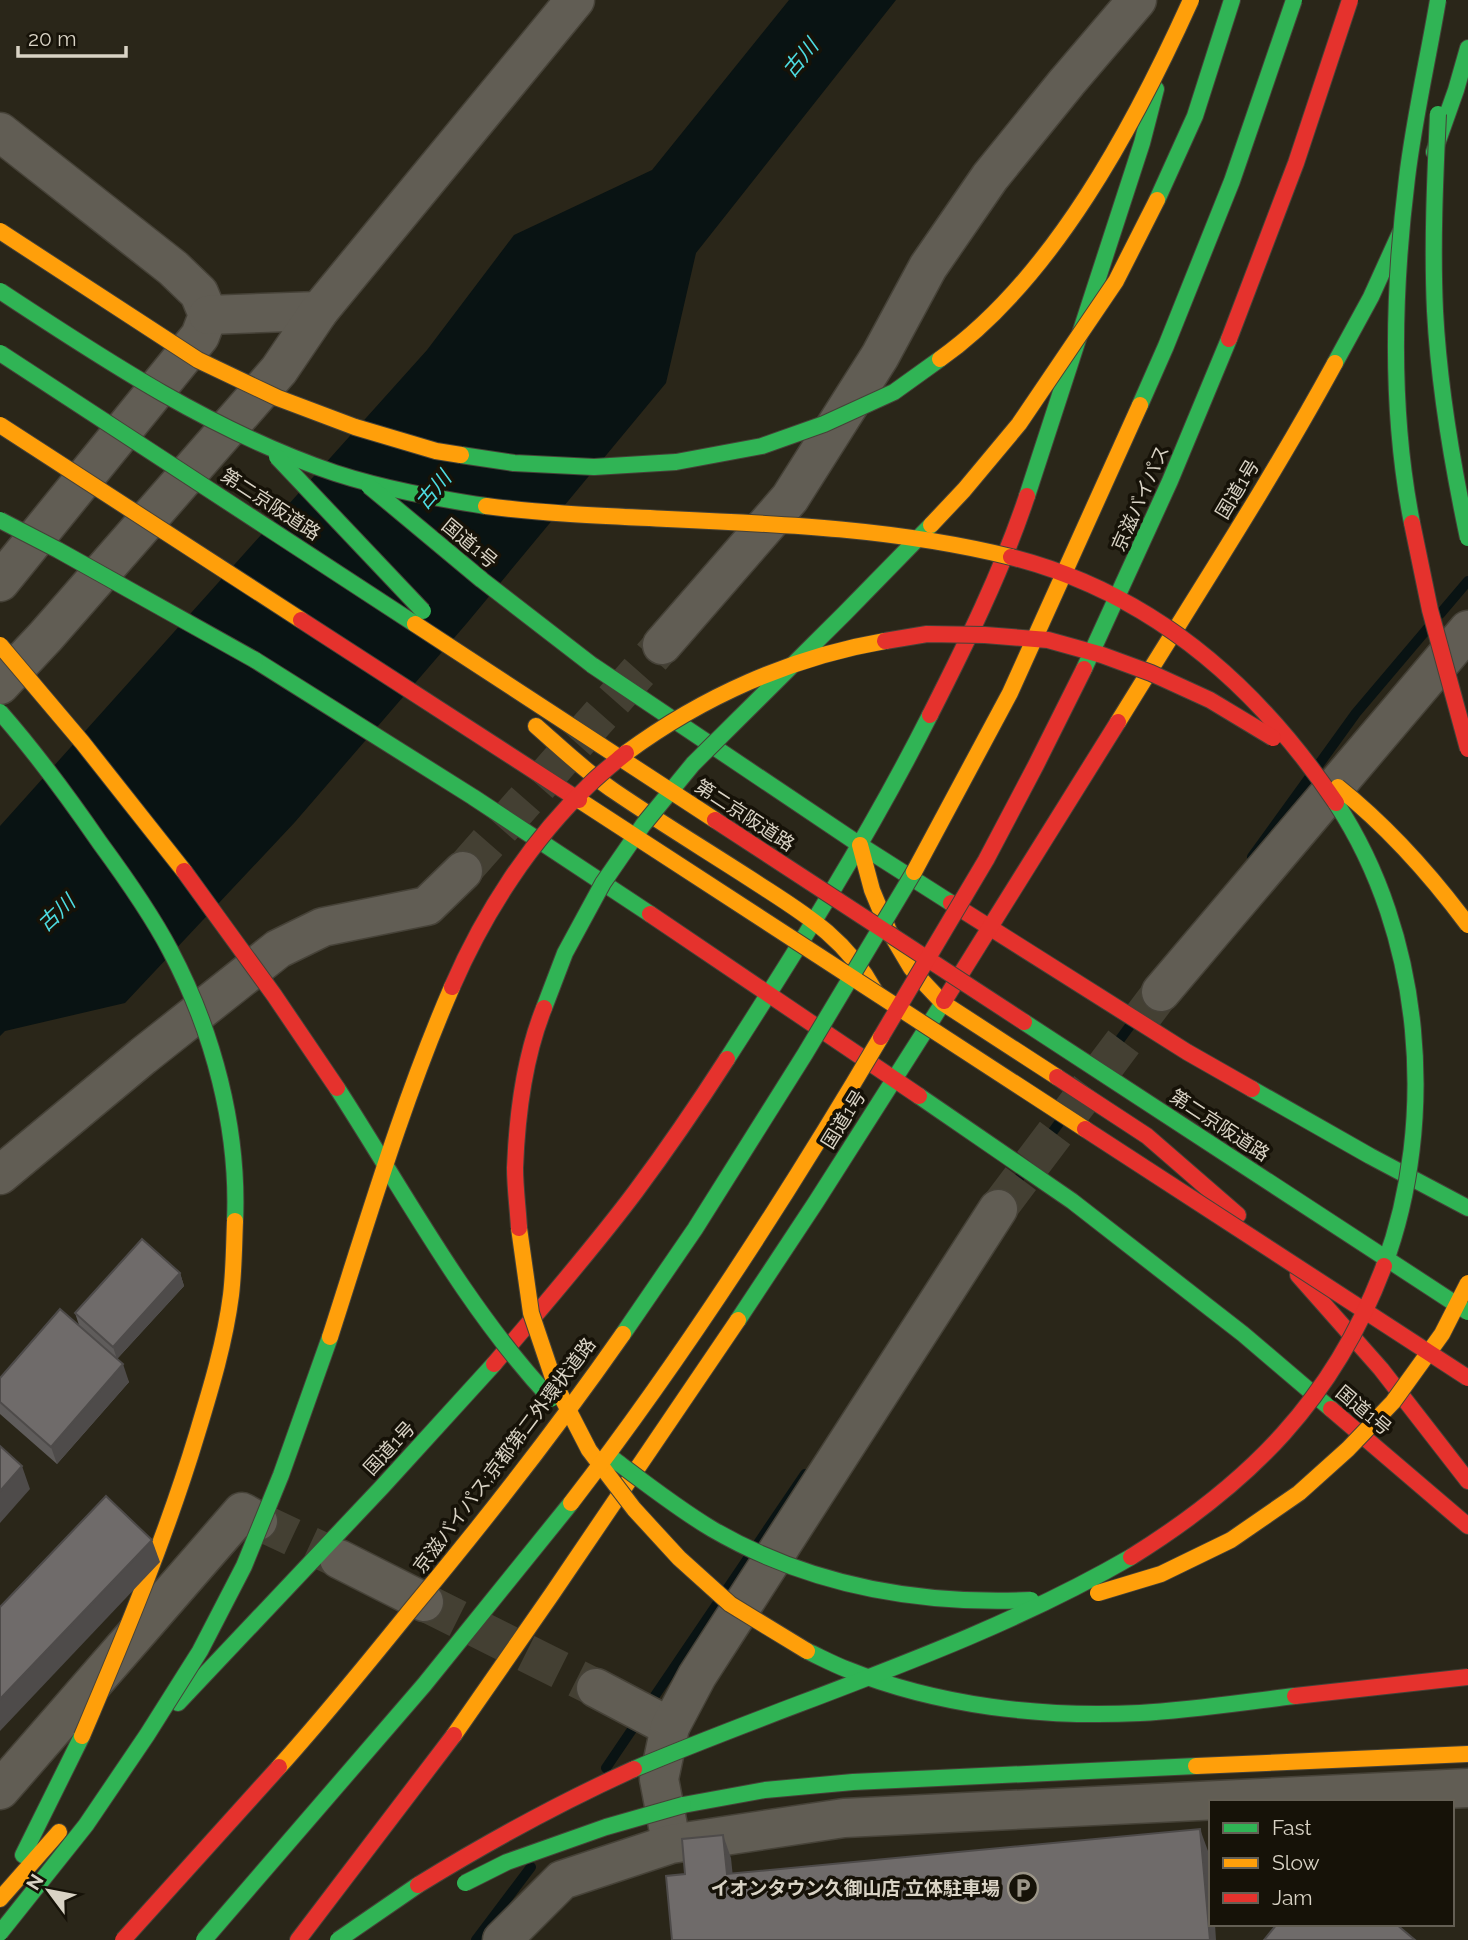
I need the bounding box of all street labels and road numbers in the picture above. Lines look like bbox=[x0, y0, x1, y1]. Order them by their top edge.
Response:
street label: 京滋バイパス bbox=[1107, 442, 1173, 554]
street label: 国道1号 bbox=[1211, 455, 1263, 523]
street label: 第二京阪道路 bbox=[217, 464, 325, 544]
street label: 国道1号 bbox=[438, 514, 502, 572]
street label: 第二京阪道路 bbox=[691, 775, 799, 855]
street label: 第二京阪道路 bbox=[1166, 1085, 1274, 1165]
street label: 国道1号 bbox=[816, 1086, 870, 1152]
street label: 京滋バイパス;京都第二外環状道路 bbox=[408, 1333, 600, 1577]
street label: 国道1号 bbox=[1332, 1381, 1396, 1439]
street label: 国道1号 bbox=[359, 1417, 419, 1479]

